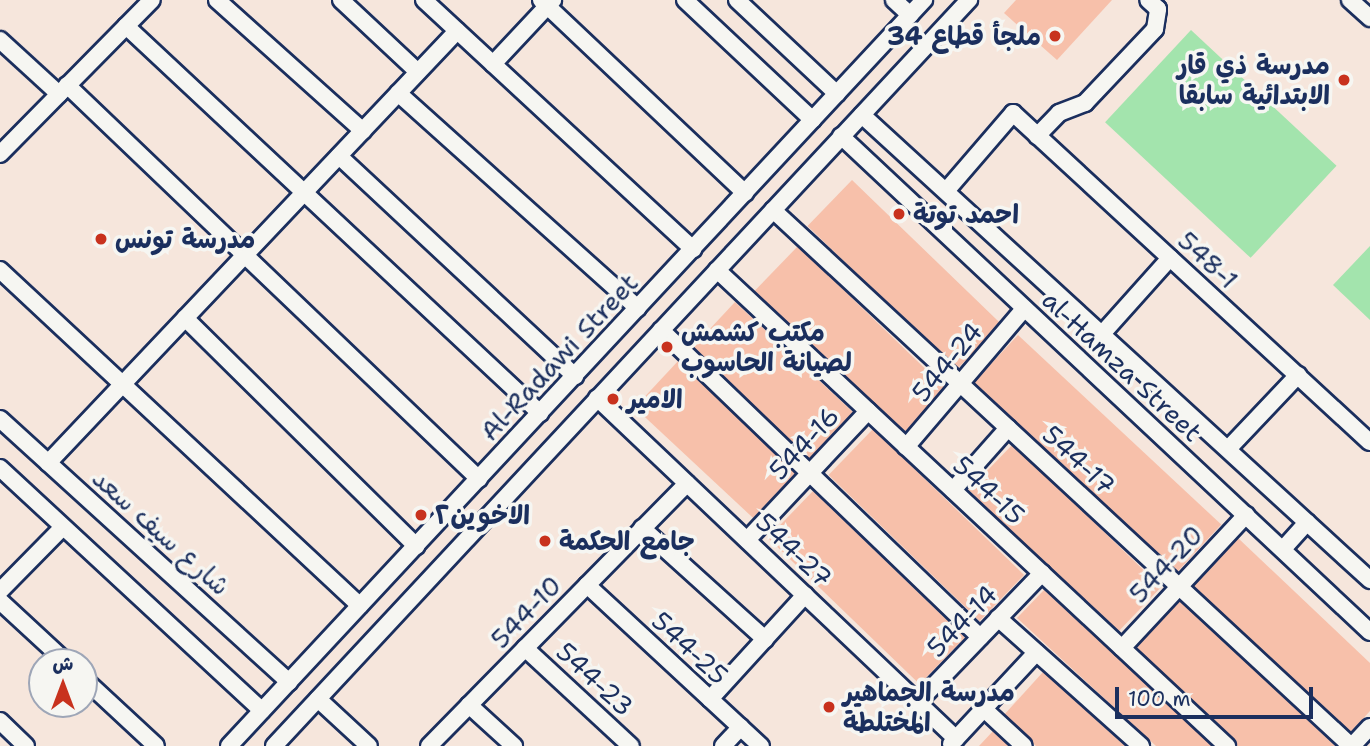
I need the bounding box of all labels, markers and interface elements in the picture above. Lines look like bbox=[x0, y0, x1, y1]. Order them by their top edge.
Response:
place label: ملجأ قطاع 34 bbox=[887, 20, 1041, 52]
marker: ملجأ قطاع 34 bbox=[1047, 28, 1063, 44]
place label: مدرسة ذي قار الابتدائية سابقا bbox=[1178, 49, 1330, 110]
marker: مدرسة ذي قار الابتدائية سابقا bbox=[1336, 72, 1352, 88]
place label: احمد توتة bbox=[913, 198, 1019, 230]
marker: احمد توتة bbox=[891, 206, 907, 222]
place label: مدرسة تونس bbox=[115, 223, 255, 255]
street label: 548-1 bbox=[1172, 225, 1244, 295]
marker: مدرسة تونس bbox=[93, 231, 109, 247]
street label: Al-Radawi Street bbox=[474, 267, 644, 447]
street label: al-Hamza Street bbox=[1036, 284, 1208, 448]
place label: مكتب كشمش لصيانة الحاسوب bbox=[681, 316, 852, 378]
street label: 544-24 bbox=[905, 316, 989, 408]
marker: مكتب كشمش لصيانة الحاسوب bbox=[659, 339, 675, 355]
place label: الامير bbox=[627, 383, 683, 415]
marker: الامير bbox=[605, 391, 621, 407]
street label: 544-16 bbox=[763, 400, 845, 486]
street label: 544-17 bbox=[1036, 419, 1122, 501]
street label: 544-15 bbox=[947, 449, 1031, 531]
street label: شارع سيف سعد bbox=[86, 462, 236, 602]
place label: الاخوين٢ bbox=[435, 499, 530, 531]
street label: 544-27 bbox=[750, 506, 838, 594]
marker: الاخوين٢ bbox=[413, 507, 429, 523]
street label: 544-20 bbox=[1122, 519, 1210, 609]
place label: جامع الحكمة bbox=[559, 525, 695, 557]
marker: جامع الحكمة bbox=[537, 533, 553, 549]
street label: 544-10 bbox=[484, 569, 568, 655]
street label: 544-14 bbox=[920, 579, 1004, 663]
street label: 544-25 bbox=[646, 605, 734, 691]
street label: 544-23 bbox=[550, 636, 640, 722]
north arrow bbox=[28, 648, 98, 718]
text: ش bbox=[53, 651, 73, 676]
scale bar bbox=[1118, 672, 1316, 716]
place label: مدرسة الجماهير المختلطة bbox=[843, 676, 1015, 738]
text: 100 m bbox=[1128, 685, 1191, 713]
marker: مدرسة الجماهير المختلطة bbox=[821, 699, 837, 715]

